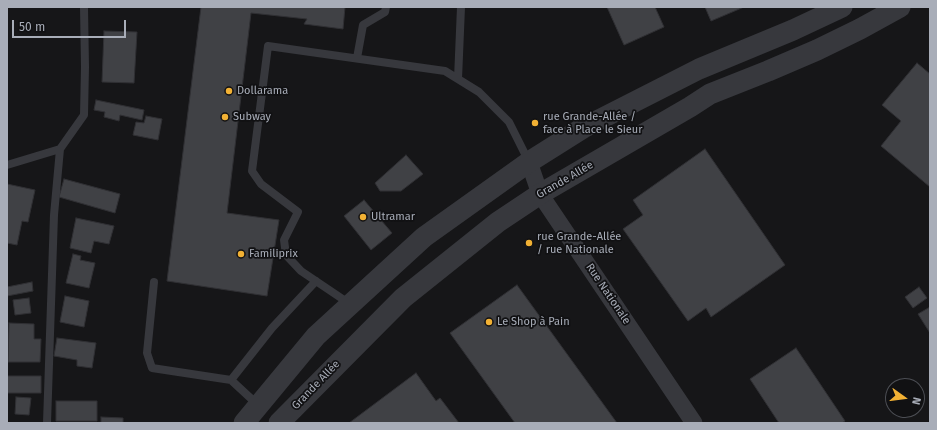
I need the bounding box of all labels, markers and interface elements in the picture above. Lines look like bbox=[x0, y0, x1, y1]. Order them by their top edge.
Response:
scale bar bbox=[14, 12, 128, 38]
text: 50 m bbox=[19, 20, 45, 34]
place label: Dollarama bbox=[237, 84, 288, 98]
marker: Dollarama bbox=[224, 86, 234, 96]
place label: Subway bbox=[233, 110, 271, 124]
place label: rue Grande-Allée / face à Place le Sieur bbox=[543, 110, 642, 136]
marker: Subway bbox=[220, 112, 230, 122]
marker: rue Grande-Allée / face à Place le Sieur bbox=[530, 118, 540, 128]
street label: Grande Allée bbox=[534, 158, 596, 202]
place label: Ultramar bbox=[371, 210, 415, 224]
marker: Ultramar bbox=[358, 212, 368, 222]
place label: rue Grande-Allée / rue Nationale bbox=[537, 230, 621, 256]
marker: rue Grande-Allée / rue Nationale bbox=[524, 238, 534, 248]
place label: Familiprix bbox=[249, 247, 298, 261]
marker: Familiprix bbox=[236, 249, 246, 259]
street label: Rue Nationale bbox=[583, 261, 633, 327]
place label: Le Shop à Pain bbox=[497, 315, 570, 329]
marker: Le Shop à Pain bbox=[484, 317, 494, 327]
street label: Grande Allée bbox=[289, 358, 343, 412]
north arrow bbox=[885, 378, 925, 418]
text: N bbox=[909, 396, 923, 406]

